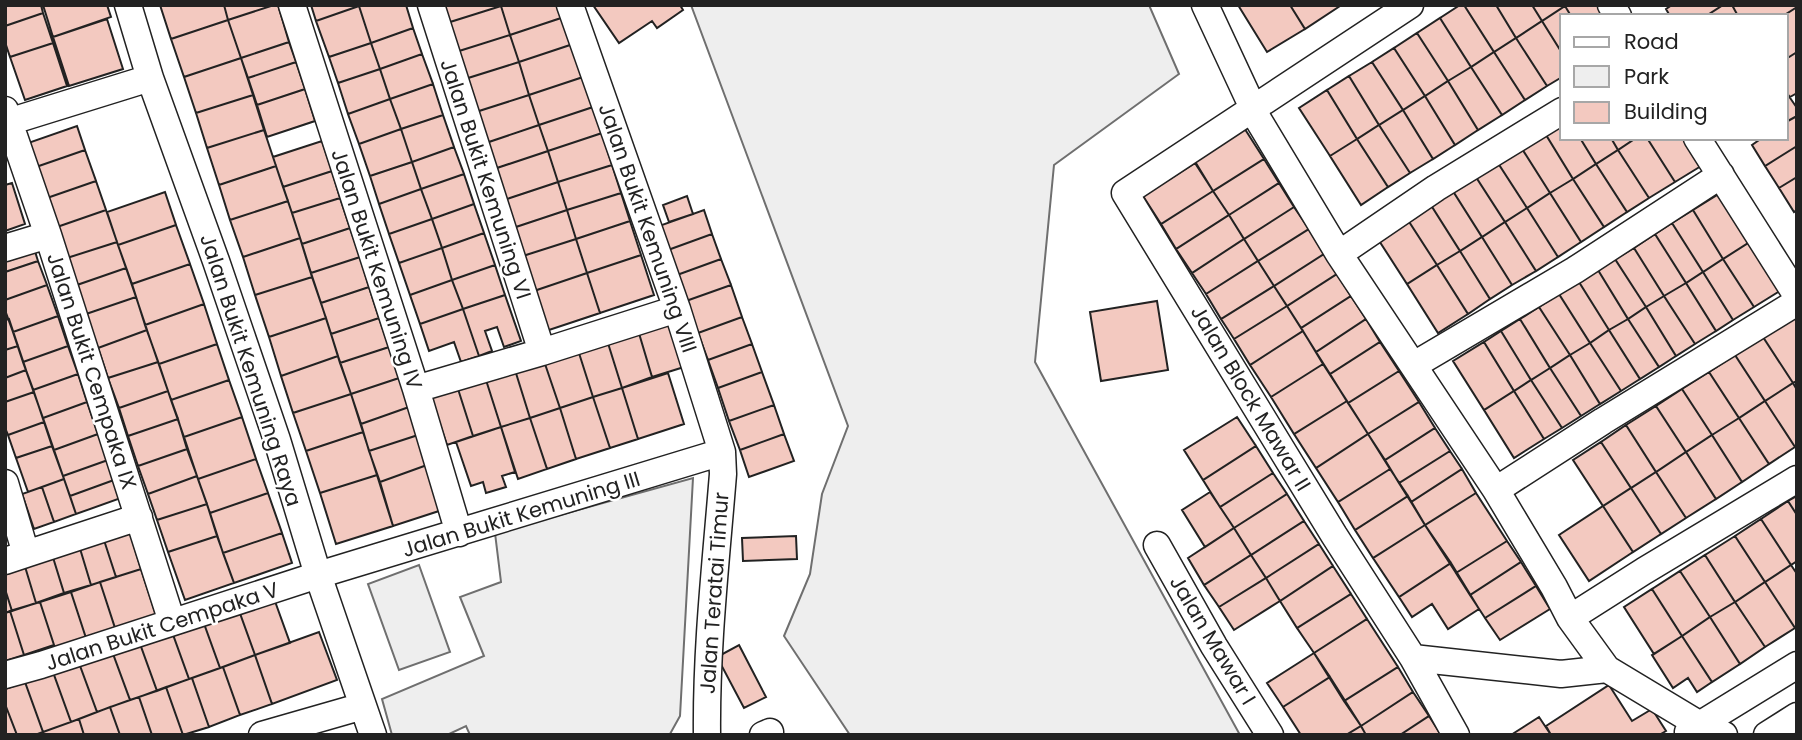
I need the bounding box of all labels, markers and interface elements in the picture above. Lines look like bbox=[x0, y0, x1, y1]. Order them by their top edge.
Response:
legend bbox=[1560, 14, 1788, 140]
text: Road bbox=[1624, 27, 1679, 56]
street label: Jalan Bukit Kemuning VI bbox=[433, 55, 539, 303]
text: Park bbox=[1624, 62, 1669, 91]
text: Building bbox=[1624, 97, 1708, 126]
street label: Jalan Bukit Kemuning VIII bbox=[592, 100, 704, 356]
street label: Jalan Bukit Kemuning IV bbox=[324, 145, 430, 393]
street label: Jalan Bukit Kemuning Raya bbox=[193, 230, 309, 510]
street label: Jalan Bukit Cempaka IX bbox=[40, 249, 144, 493]
street label: Jalan Block Mawar II bbox=[1184, 300, 1318, 496]
street label: Jalan Bukit Kemuning III bbox=[399, 464, 643, 564]
street label: Jalan Teratai Timur bbox=[692, 491, 736, 695]
street label: Jalan Mawar I bbox=[1163, 570, 1263, 710]
street label: Jalan Bukit Cempaka V bbox=[42, 575, 282, 677]

